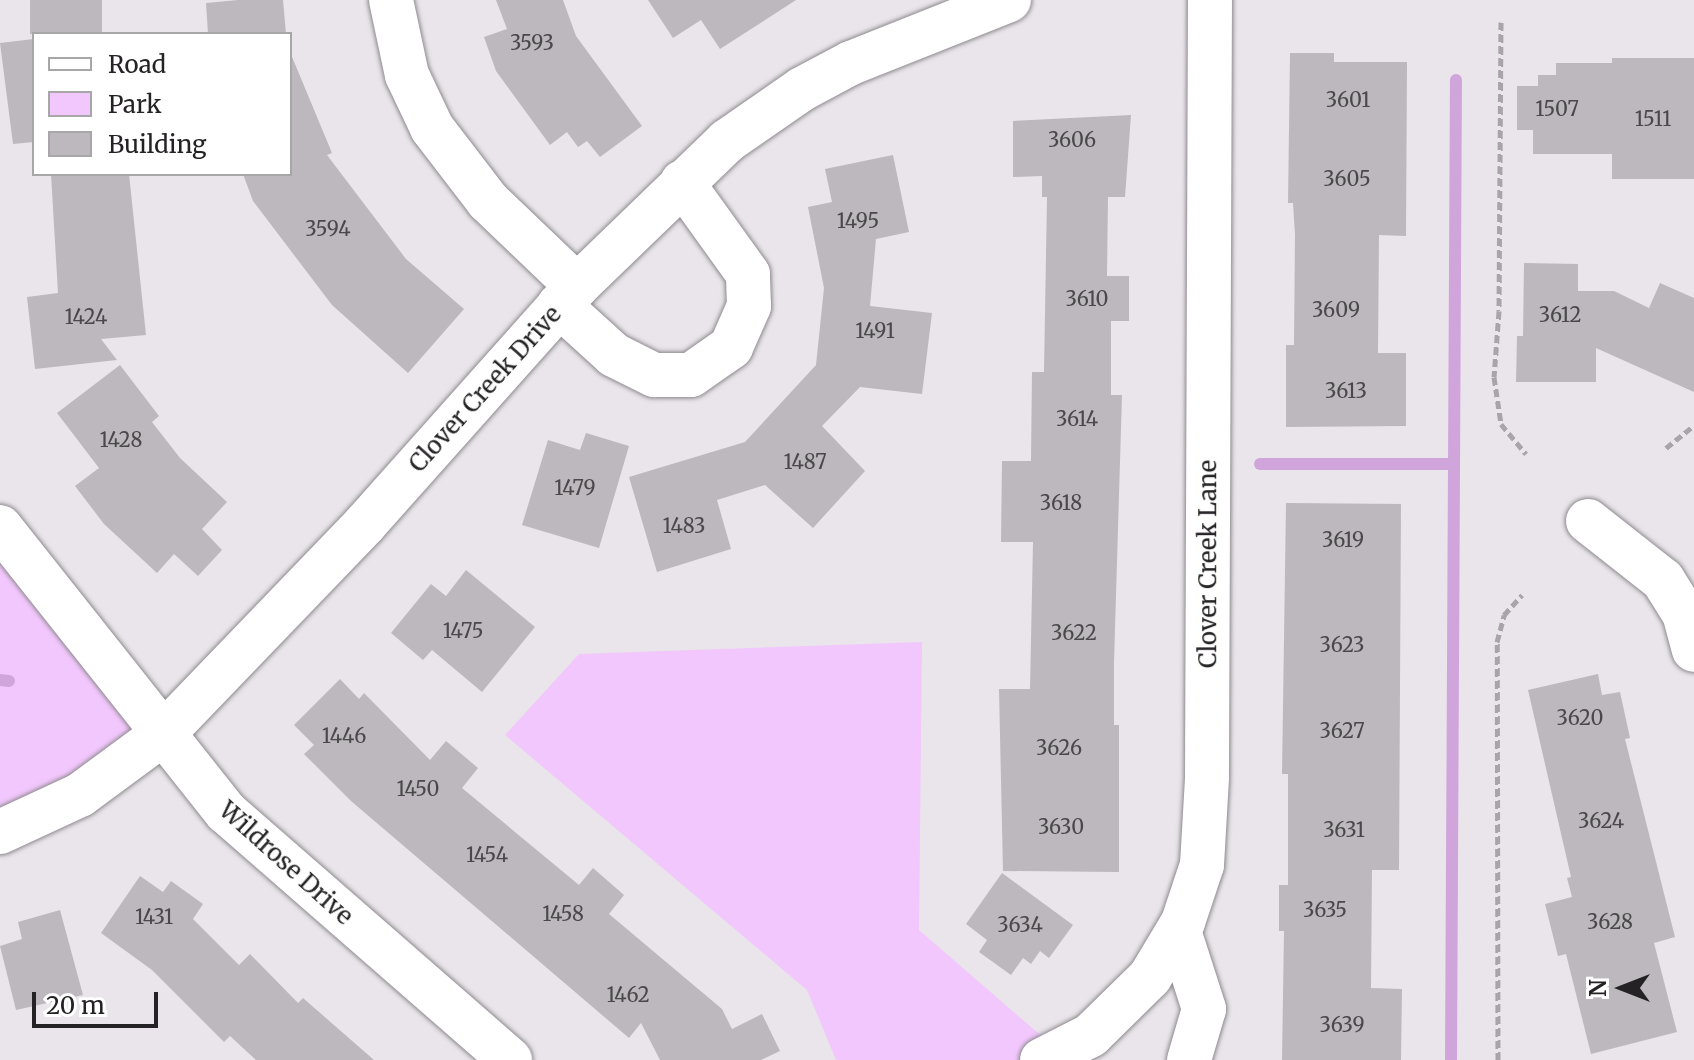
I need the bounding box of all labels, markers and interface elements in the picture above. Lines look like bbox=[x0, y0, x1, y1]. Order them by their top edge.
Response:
house number: 3593 bbox=[510, 30, 554, 54]
legend bbox=[32, 32, 292, 176]
text: Road bbox=[108, 49, 166, 80]
house number: 3601 bbox=[1326, 87, 1370, 111]
text: Park bbox=[108, 89, 161, 120]
house number: 1507 bbox=[1535, 96, 1579, 120]
house number: 1511 bbox=[1635, 106, 1671, 130]
house number: 3606 bbox=[1048, 127, 1096, 151]
text: Building bbox=[108, 129, 207, 160]
house number: 3605 bbox=[1323, 166, 1371, 190]
house number: 1495 bbox=[837, 208, 879, 232]
house number: 3594 bbox=[305, 216, 351, 240]
house number: 3610 bbox=[1065, 286, 1109, 310]
house number: 3609 bbox=[1312, 297, 1360, 321]
street label: Clover Creek Drive bbox=[403, 300, 567, 478]
house number: 3612 bbox=[1539, 302, 1581, 326]
house number: 1424 bbox=[65, 304, 107, 328]
house number: 1491 bbox=[855, 318, 895, 342]
house number: 3613 bbox=[1325, 378, 1367, 402]
house number: 3614 bbox=[1056, 406, 1098, 430]
house number: 1428 bbox=[100, 427, 142, 451]
house number: 1487 bbox=[783, 449, 827, 473]
street label: Clover Creek Lane bbox=[1194, 460, 1222, 668]
house number: 1479 bbox=[554, 475, 596, 499]
house number: 3618 bbox=[1040, 490, 1082, 514]
house number: 1483 bbox=[663, 513, 705, 537]
house number: 3619 bbox=[1322, 527, 1364, 551]
house number: 1475 bbox=[443, 618, 483, 642]
house number: 3622 bbox=[1051, 620, 1097, 644]
house number: 3623 bbox=[1319, 632, 1365, 656]
house number: 3620 bbox=[1557, 705, 1603, 729]
house number: 3627 bbox=[1319, 718, 1365, 742]
house number: 1446 bbox=[322, 723, 366, 747]
house number: 3626 bbox=[1036, 735, 1082, 759]
house number: 1450 bbox=[397, 776, 439, 800]
street label: Wildrose Drive bbox=[213, 795, 359, 931]
house number: 3624 bbox=[1578, 808, 1624, 832]
house number: 3630 bbox=[1038, 814, 1084, 838]
house number: 3631 bbox=[1323, 817, 1365, 841]
house number: 1454 bbox=[466, 842, 508, 866]
house number: 3635 bbox=[1303, 897, 1347, 921]
house number: 1458 bbox=[542, 901, 584, 925]
house number: 1431 bbox=[135, 904, 173, 928]
house number: 3628 bbox=[1587, 909, 1633, 933]
house number: 3634 bbox=[997, 912, 1043, 936]
north arrow bbox=[1582, 948, 1662, 1028]
scale bar bbox=[36, 976, 162, 1026]
text: N bbox=[1584, 979, 1612, 997]
house number: 1462 bbox=[606, 982, 650, 1006]
text: 20 m bbox=[46, 990, 105, 1021]
house number: 3639 bbox=[1319, 1012, 1365, 1036]

